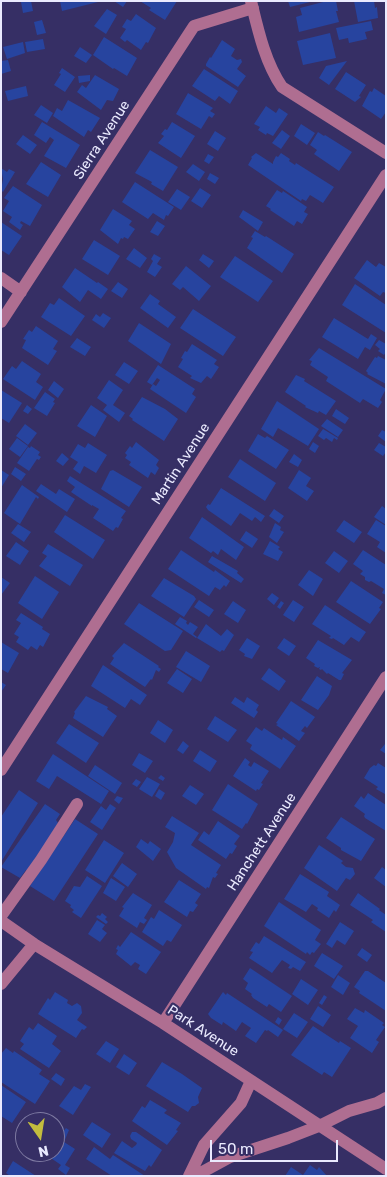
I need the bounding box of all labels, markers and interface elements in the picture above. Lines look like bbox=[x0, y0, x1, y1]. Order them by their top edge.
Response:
street label: Sierra Avenue bbox=[70, 97, 134, 183]
street label: Martin Avenue bbox=[148, 420, 214, 508]
street label: Hanchett Avenue bbox=[224, 790, 300, 894]
street label: Park Avenue bbox=[164, 1002, 242, 1060]
north arrow bbox=[15, 1112, 65, 1162]
scale bar bbox=[212, 1130, 340, 1162]
text: 50 m bbox=[218, 1140, 253, 1158]
text: N bbox=[36, 1142, 50, 1161]

